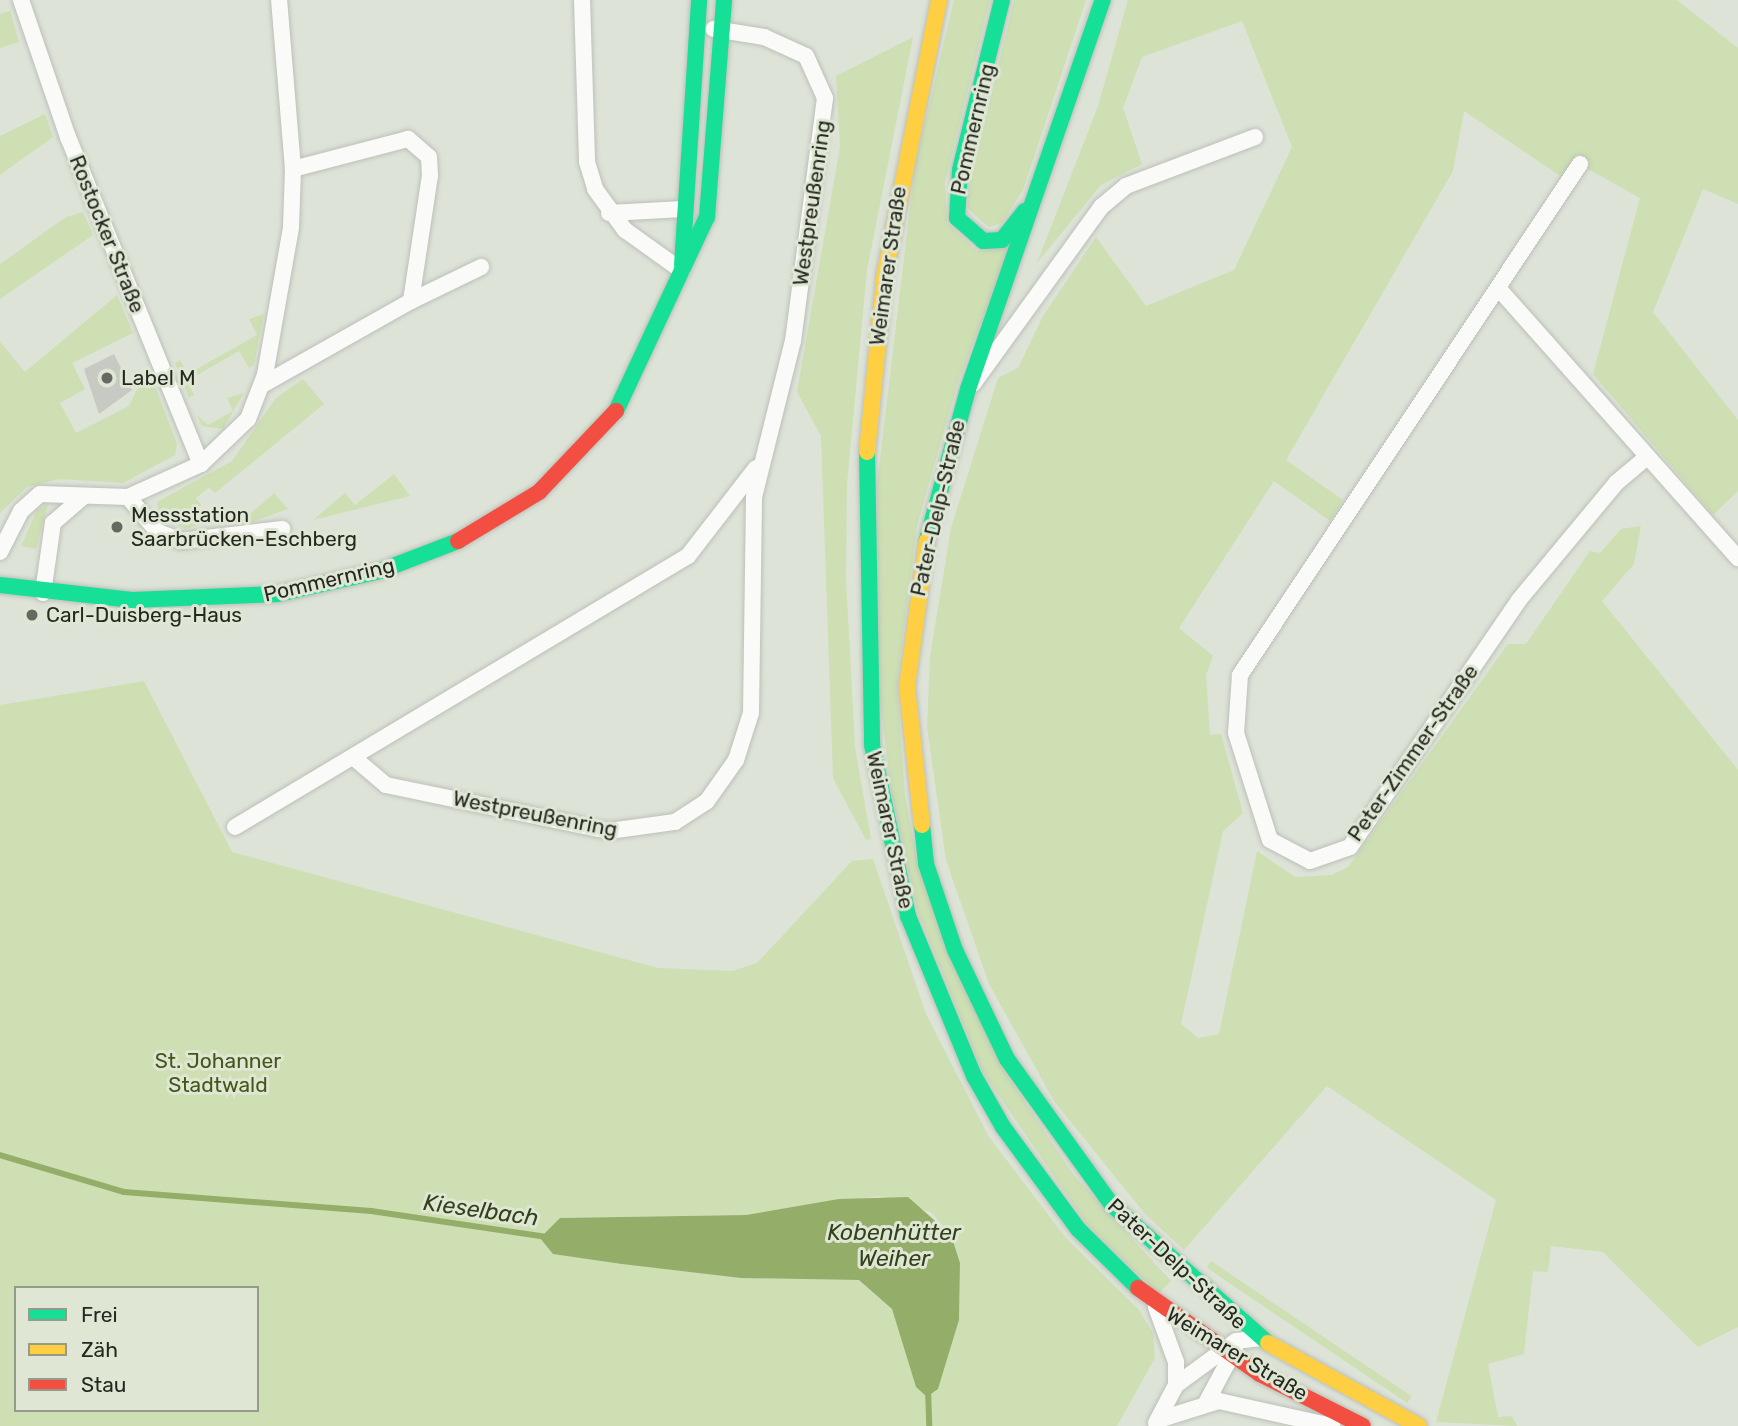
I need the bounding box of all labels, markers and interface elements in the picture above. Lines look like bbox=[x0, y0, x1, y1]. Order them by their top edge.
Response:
street label: Pommernring bbox=[946, 61, 1000, 197]
street label: Westpreußenring bbox=[788, 119, 836, 287]
street label: Rostocker Straße bbox=[64, 151, 150, 317]
street label: Weimarer Straße bbox=[864, 185, 912, 347]
place label: Label M bbox=[121, 365, 196, 391]
marker: Label M bbox=[99, 370, 115, 386]
street label: Pater-Delp-Straße bbox=[905, 417, 971, 599]
place label: Messstation Saarbrücken-Eschberg bbox=[131, 502, 357, 552]
marker: Messstation Saarbrücken-Eschberg bbox=[109, 519, 125, 535]
street label: Pommernring bbox=[261, 553, 397, 607]
place label: Carl-Duisberg-Haus bbox=[46, 602, 242, 628]
marker: Carl-Duisberg-Haus bbox=[24, 607, 40, 623]
street label: Peter-Zimmer-Straße bbox=[1342, 660, 1484, 846]
street label: Weimarer Straße bbox=[861, 749, 919, 911]
street label: Westpreußenring bbox=[451, 786, 619, 842]
park label: St. Johanner Stadtwald bbox=[155, 1048, 281, 1098]
water label: Kieselbach bbox=[422, 1188, 540, 1232]
street label: Pater-Delp-Straße bbox=[1102, 1193, 1252, 1335]
water label: Kobenhütter Weiher bbox=[827, 1218, 961, 1272]
legend bbox=[14, 1286, 259, 1412]
text: Frei bbox=[81, 1302, 118, 1327]
street label: Weimarer Straße bbox=[1162, 1302, 1312, 1406]
text: Zäh bbox=[81, 1337, 118, 1362]
text: Stau bbox=[81, 1372, 127, 1397]

